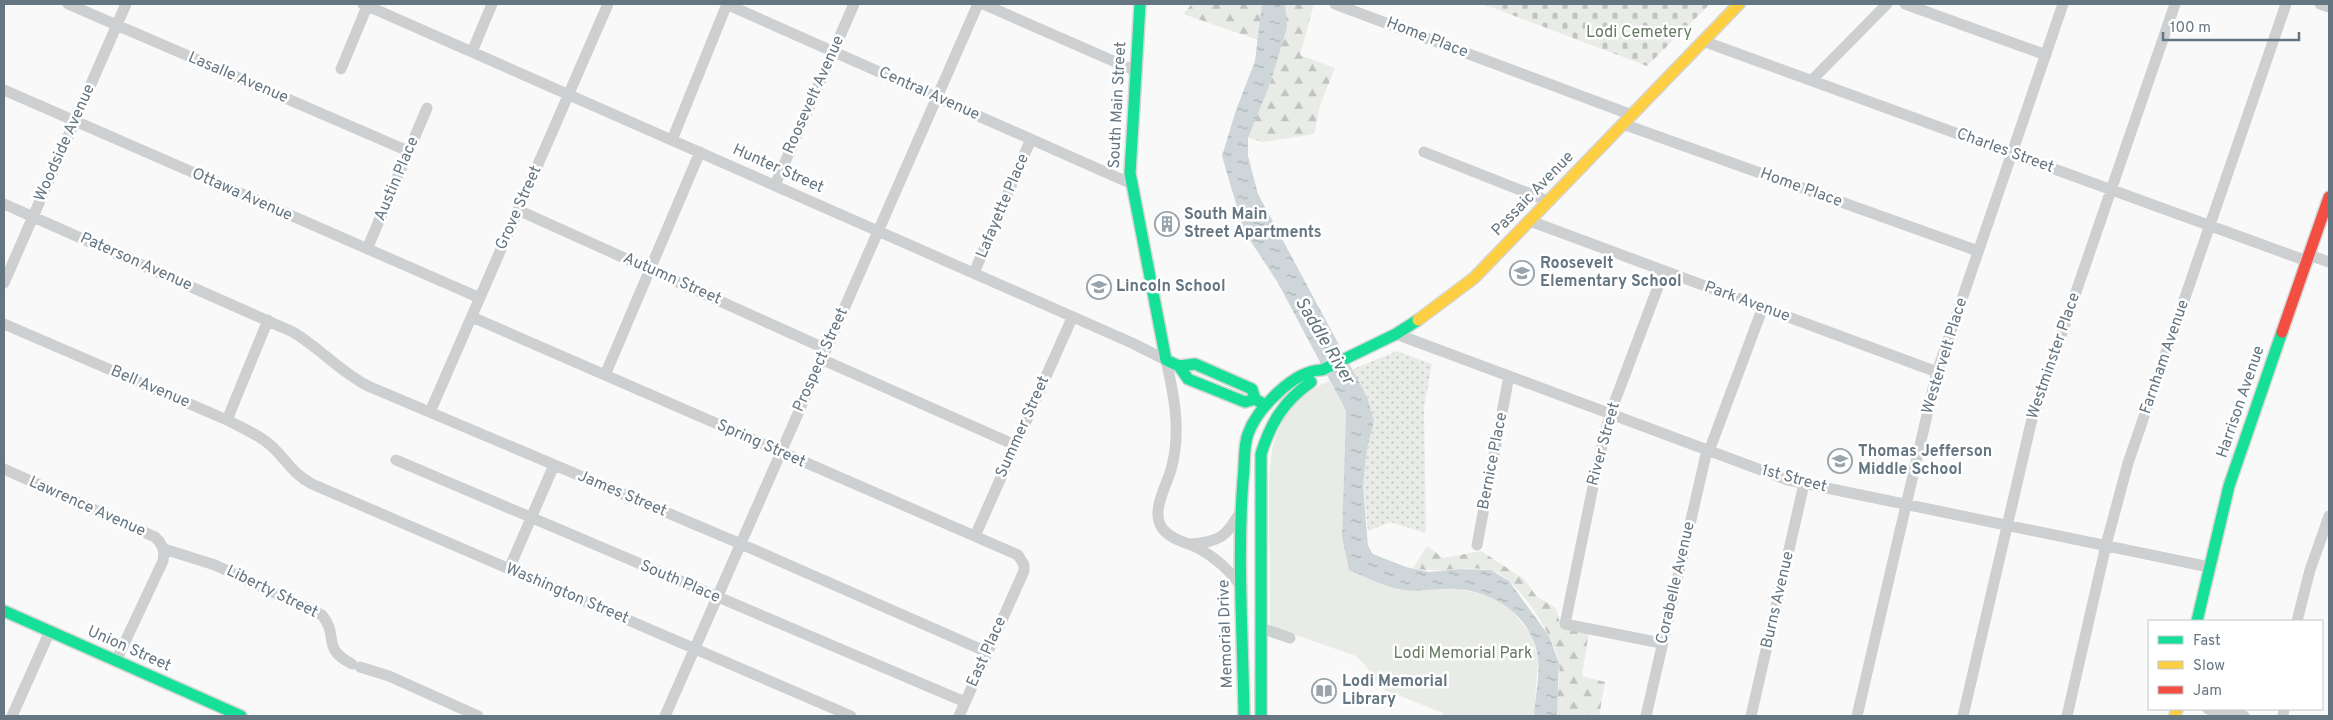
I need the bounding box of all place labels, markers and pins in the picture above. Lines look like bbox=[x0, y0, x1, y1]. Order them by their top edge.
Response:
place label: South Main Street Apartments bbox=[1184, 205, 1322, 243]
building icon: South Main Street Apartments bbox=[1154, 211, 1180, 237]
place label: Roosevelt Elementary School bbox=[1540, 254, 1682, 292]
school or university icon: Roosevelt Elementary School bbox=[1509, 260, 1535, 286]
school or university icon: Lincoln School bbox=[1086, 274, 1112, 300]
place label: Lincoln School bbox=[1116, 277, 1226, 297]
place label: Thomas Jefferson Middle School bbox=[1858, 442, 1992, 480]
school or university icon: Thomas Jefferson Middle School bbox=[1827, 448, 1853, 474]
place label: Lodi Memorial Library bbox=[1342, 672, 1448, 710]
library icon: Lodi Memorial Library bbox=[1311, 678, 1337, 704]

